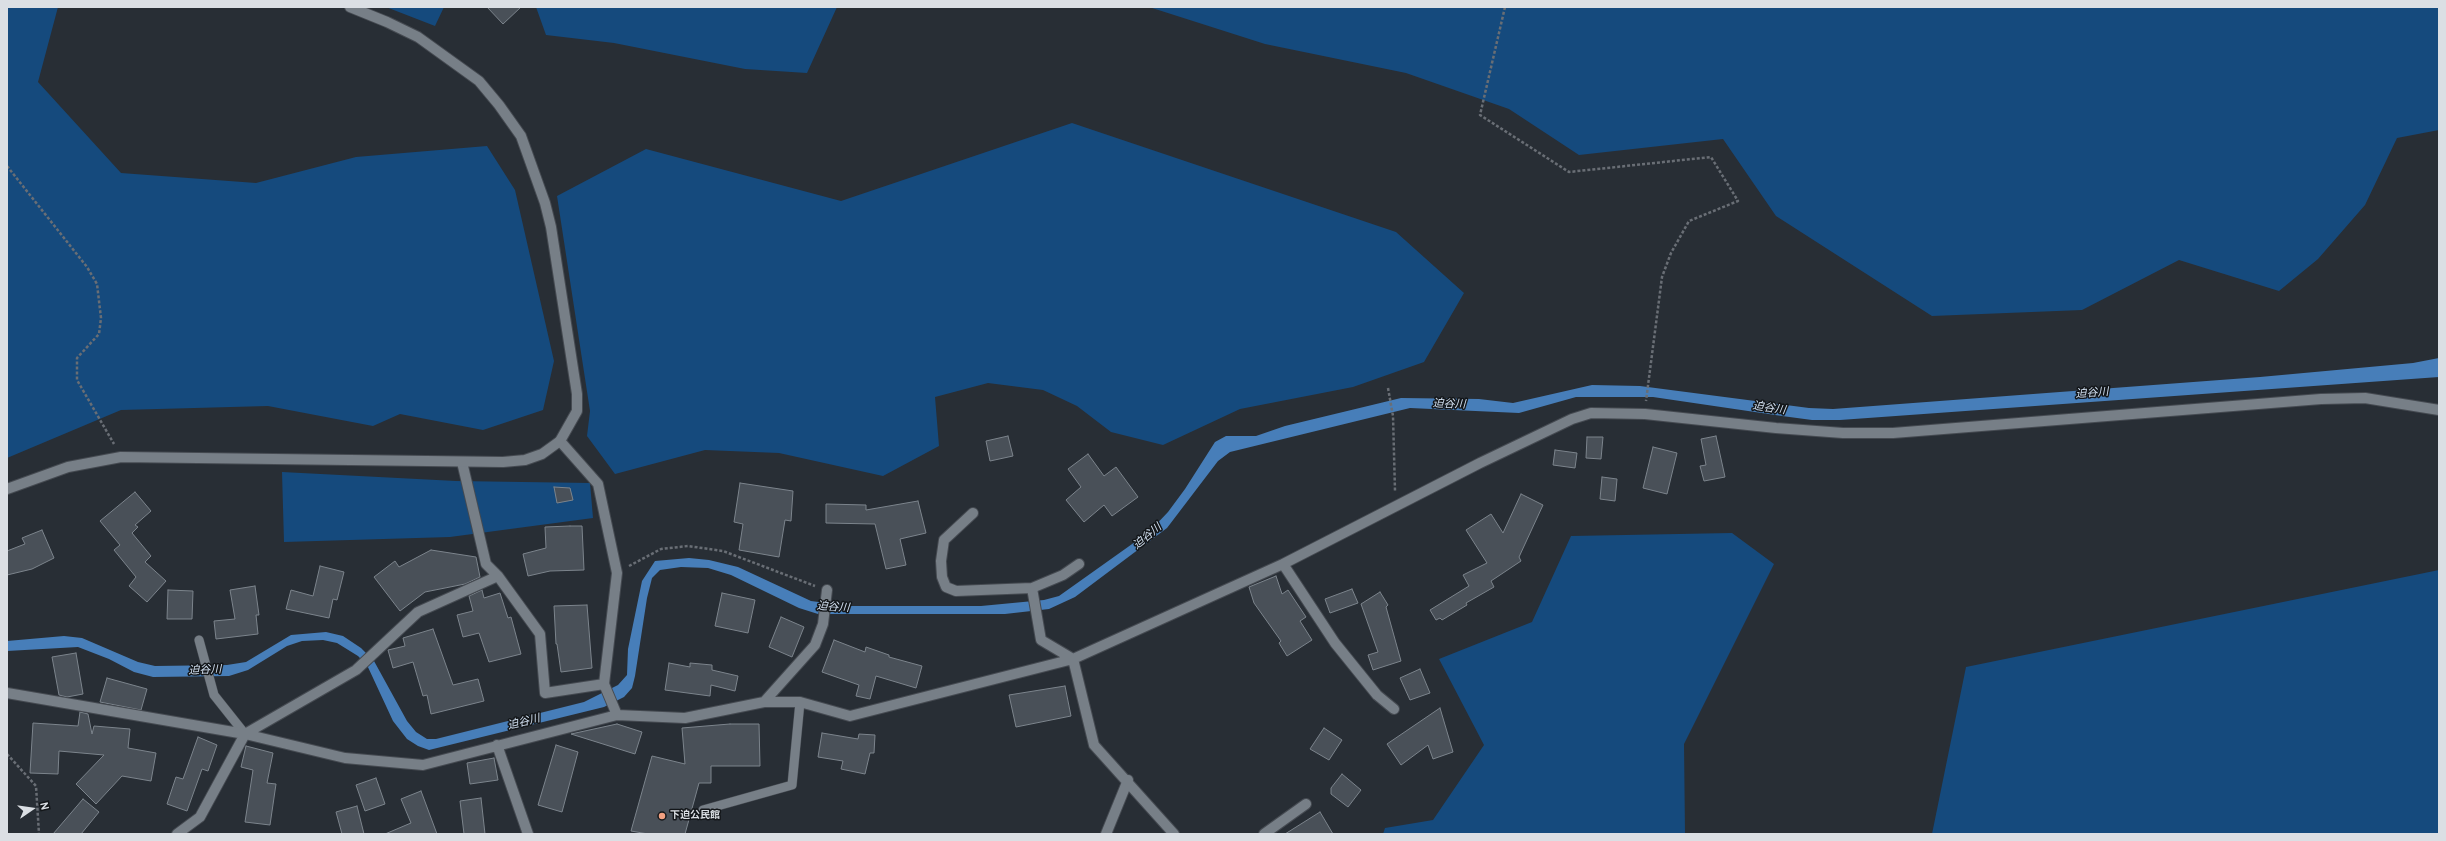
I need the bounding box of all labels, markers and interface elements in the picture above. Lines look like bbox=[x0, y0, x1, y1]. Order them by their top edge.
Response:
water label: 迫谷川 bbox=[2075, 386, 2109, 402]
water label: 迫谷川 bbox=[1432, 398, 1466, 412]
water label: 迫谷川 bbox=[1752, 400, 1786, 418]
water label: 迫谷川 bbox=[1131, 521, 1165, 553]
water label: 迫谷川 bbox=[816, 600, 850, 616]
water label: 迫谷川 bbox=[188, 664, 222, 678]
water label: 迫谷川 bbox=[506, 713, 542, 733]
north arrow bbox=[12, 789, 52, 829]
text: N bbox=[36, 801, 51, 812]
place label: 下迫公民館 bbox=[670, 810, 720, 822]
marker: 下迫公民館 bbox=[657, 811, 667, 821]

